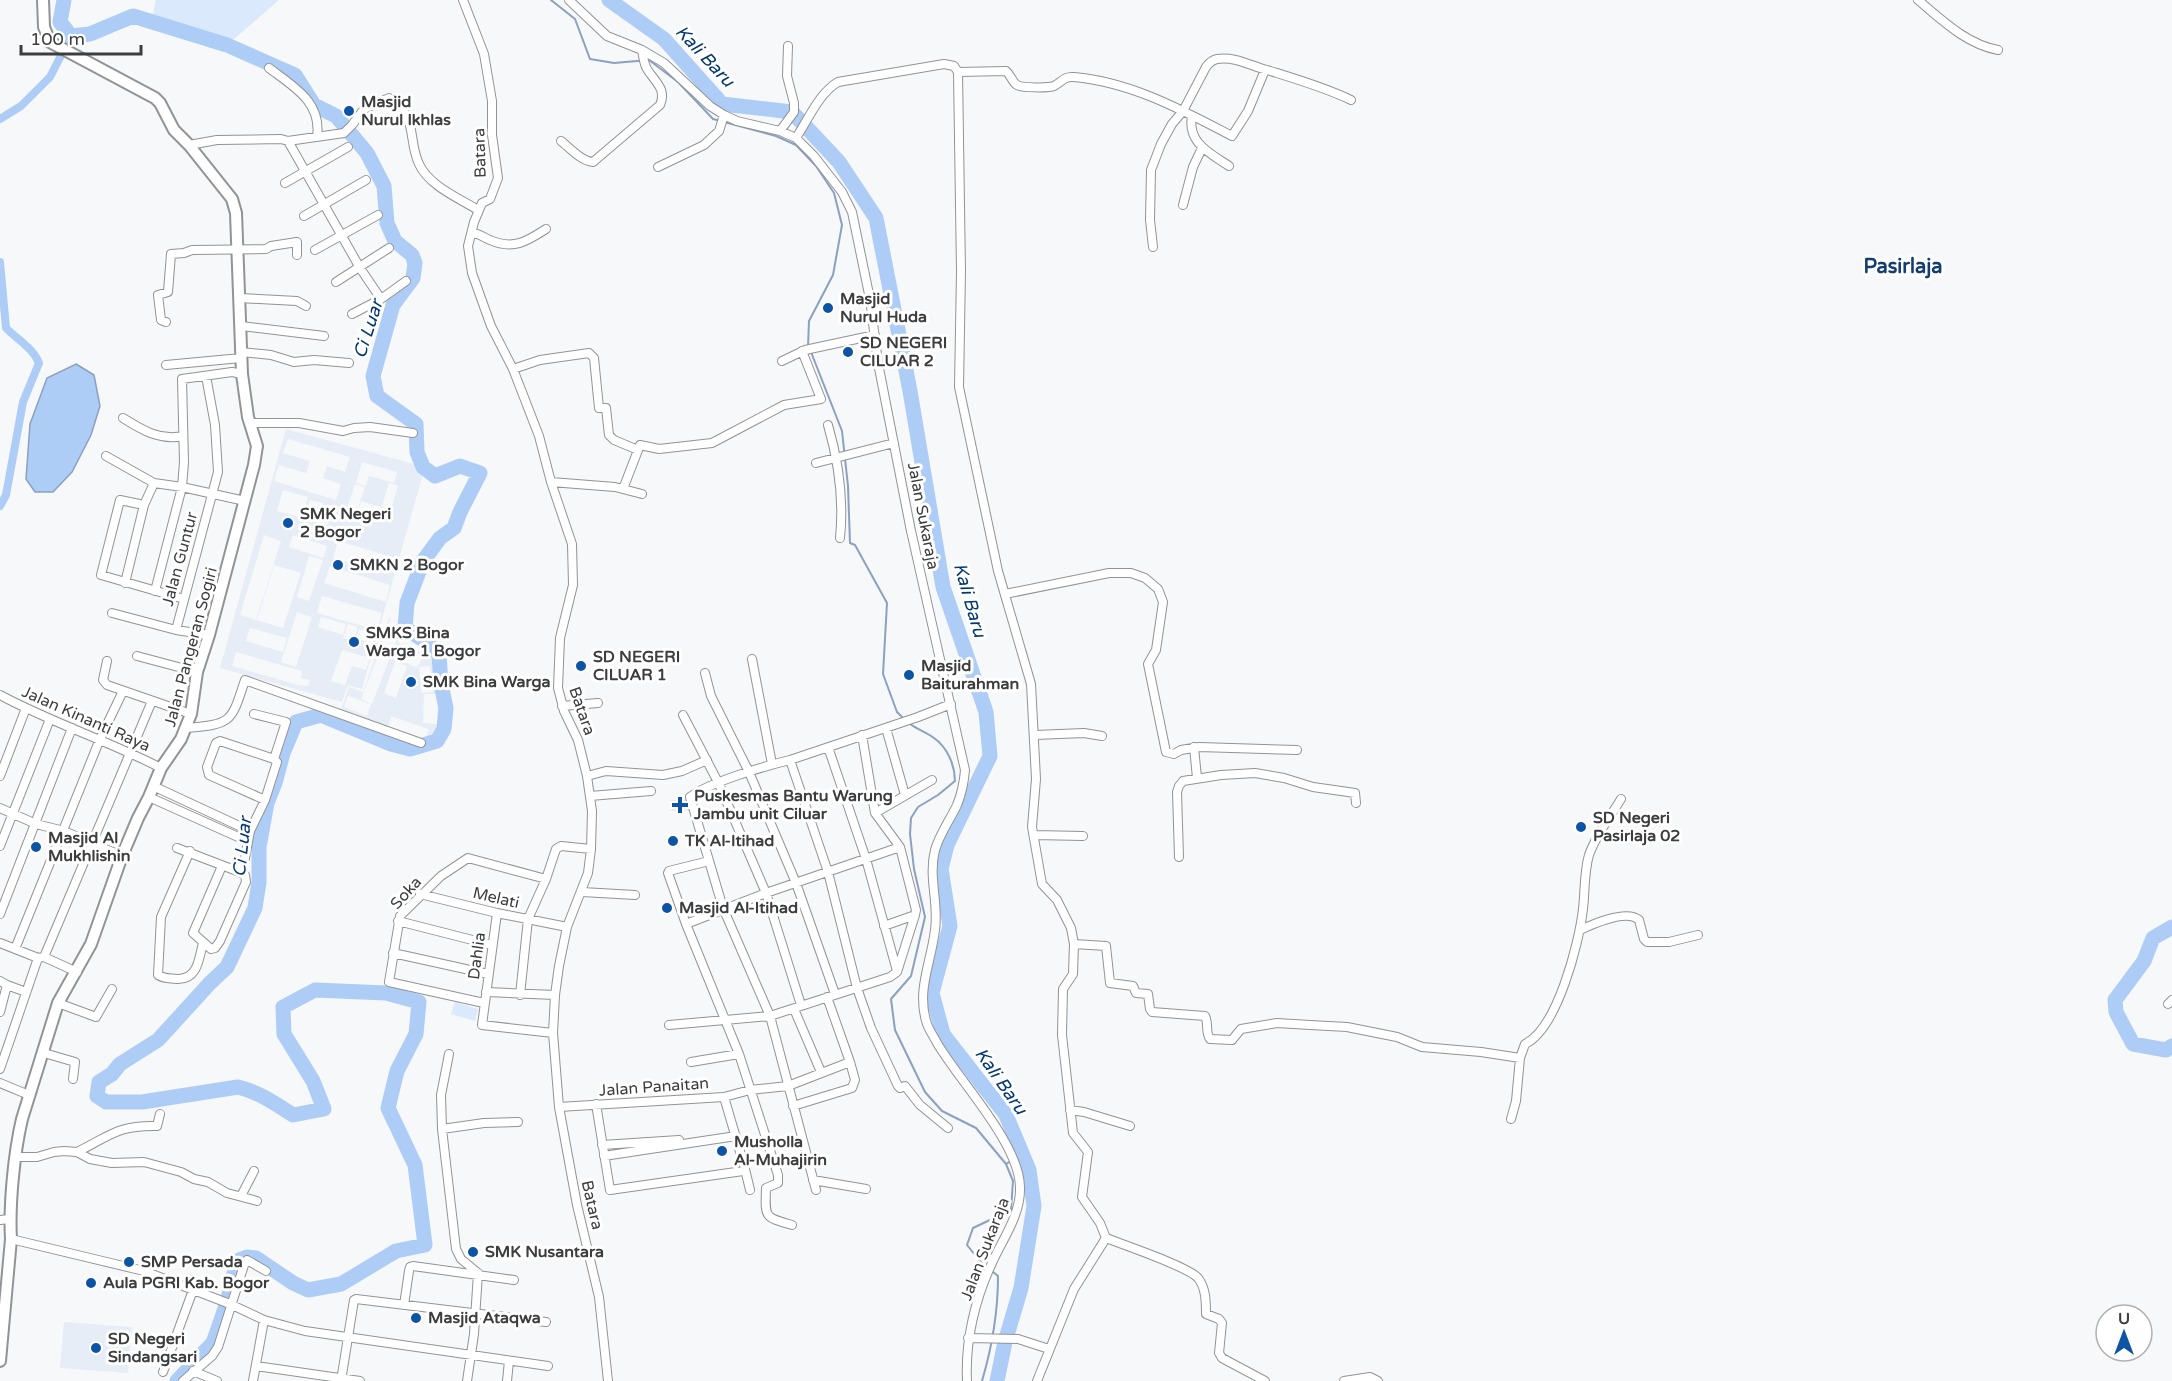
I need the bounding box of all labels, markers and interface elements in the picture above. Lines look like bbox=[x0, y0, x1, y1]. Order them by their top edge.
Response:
scale bar bbox=[21, 18, 141, 56]
water label: Kali Baru bbox=[671, 21, 740, 92]
text: 100 m bbox=[30, 28, 85, 50]
place label: Masjid Nurul Ikhlas bbox=[361, 92, 451, 130]
marker: Masjid Nurul Ikhlas bbox=[342, 104, 356, 118]
street label: Batara bbox=[469, 128, 491, 178]
district label: Pasirlaja bbox=[1864, 255, 1942, 279]
place label: Masjid Nurul Huda bbox=[840, 289, 927, 327]
water label: Ci Luar bbox=[348, 295, 388, 361]
marker: Masjid Nurul Huda bbox=[821, 301, 835, 315]
place label: SD NEGERI CILUAR 2 bbox=[860, 333, 947, 371]
marker: SD NEGERI CILUAR 2 bbox=[841, 345, 855, 359]
street label: Jalan Sukaraja bbox=[903, 461, 943, 571]
place label: SMK Negeri 2 Bogor bbox=[300, 504, 391, 542]
street label: Jalan Guntur bbox=[158, 509, 202, 608]
marker: SMK Negeri 2 Bogor bbox=[281, 516, 295, 530]
place label: SMKN 2 Bogor bbox=[350, 555, 465, 575]
marker: SMKN 2 Bogor bbox=[331, 558, 345, 572]
water label: Kali Baru bbox=[949, 560, 991, 641]
street label: Jalan Pangeran Sogiri bbox=[160, 565, 222, 729]
place label: SMKS Bina Warga 1 Bogor bbox=[366, 623, 481, 661]
marker: SMKS Bina Warga 1 Bogor bbox=[347, 635, 361, 649]
place label: SD NEGERI CILUAR 1 bbox=[593, 647, 680, 685]
place label: Masjid Baiturahman bbox=[921, 656, 1019, 694]
marker: SD NEGERI CILUAR 1 bbox=[574, 659, 588, 673]
marker: Masjid Baiturahman bbox=[902, 668, 916, 682]
place label: SMK Bina Warga bbox=[423, 672, 551, 692]
marker: SMK Bina Warga bbox=[404, 675, 418, 689]
street label: Jalan Kinanti Raya bbox=[19, 682, 153, 756]
street label: Batara bbox=[564, 684, 600, 738]
place label: Puskesmas Bantu Warung Jambu unit Ciluar bbox=[693, 786, 893, 824]
marker: Puskesmas Bantu Warung Jambu unit Ciluar bbox=[671, 796, 689, 814]
place label: SD Negeri Pasirlaja 02 bbox=[1593, 808, 1680, 846]
water label: Ci Luar bbox=[228, 814, 256, 878]
marker: SD Negeri Pasirlaja 02 bbox=[1574, 820, 1588, 834]
place label: Masjid Al Mukhlishin bbox=[48, 828, 131, 866]
place label: TK Al-Itihad bbox=[684, 831, 774, 851]
marker: TK Al-Itihad bbox=[666, 834, 680, 848]
marker: Masjid Al Mukhlishin bbox=[29, 840, 43, 854]
street label: Soka bbox=[386, 873, 426, 913]
street label: Melati bbox=[471, 883, 521, 913]
place label: Masjid Al-Itihad bbox=[679, 898, 798, 918]
marker: Masjid Al-Itihad bbox=[660, 901, 674, 915]
street label: Dahlia bbox=[464, 931, 490, 981]
water label: Kali Baru bbox=[970, 1043, 1032, 1119]
street label: Jalan Panaitan bbox=[598, 1073, 710, 1101]
place label: Musholla Al-Muhajirin bbox=[734, 1132, 827, 1170]
marker: Musholla Al-Muhajirin bbox=[715, 1144, 729, 1158]
street label: Batara bbox=[577, 1178, 607, 1232]
street label: Jalan Sukaraja bbox=[956, 1195, 1014, 1303]
place label: SMK Nusantara bbox=[485, 1242, 604, 1262]
marker: SMK Nusantara bbox=[466, 1245, 480, 1259]
place label: SMP Persada bbox=[141, 1252, 243, 1272]
marker: SMP Persada bbox=[122, 1255, 136, 1269]
place label: Aula PGRI Kab. Bogor bbox=[103, 1273, 270, 1293]
marker: Aula PGRI Kab. Bogor bbox=[84, 1276, 98, 1290]
north arrow bbox=[2094, 1303, 2154, 1363]
place label: Masjid Ataqwa bbox=[428, 1308, 541, 1328]
text: U bbox=[2118, 1309, 2130, 1329]
marker: Masjid Ataqwa bbox=[409, 1311, 423, 1325]
place label: SD Negeri Sindangsari bbox=[108, 1329, 197, 1367]
marker: SD Negeri Sindangsari bbox=[89, 1341, 103, 1355]

